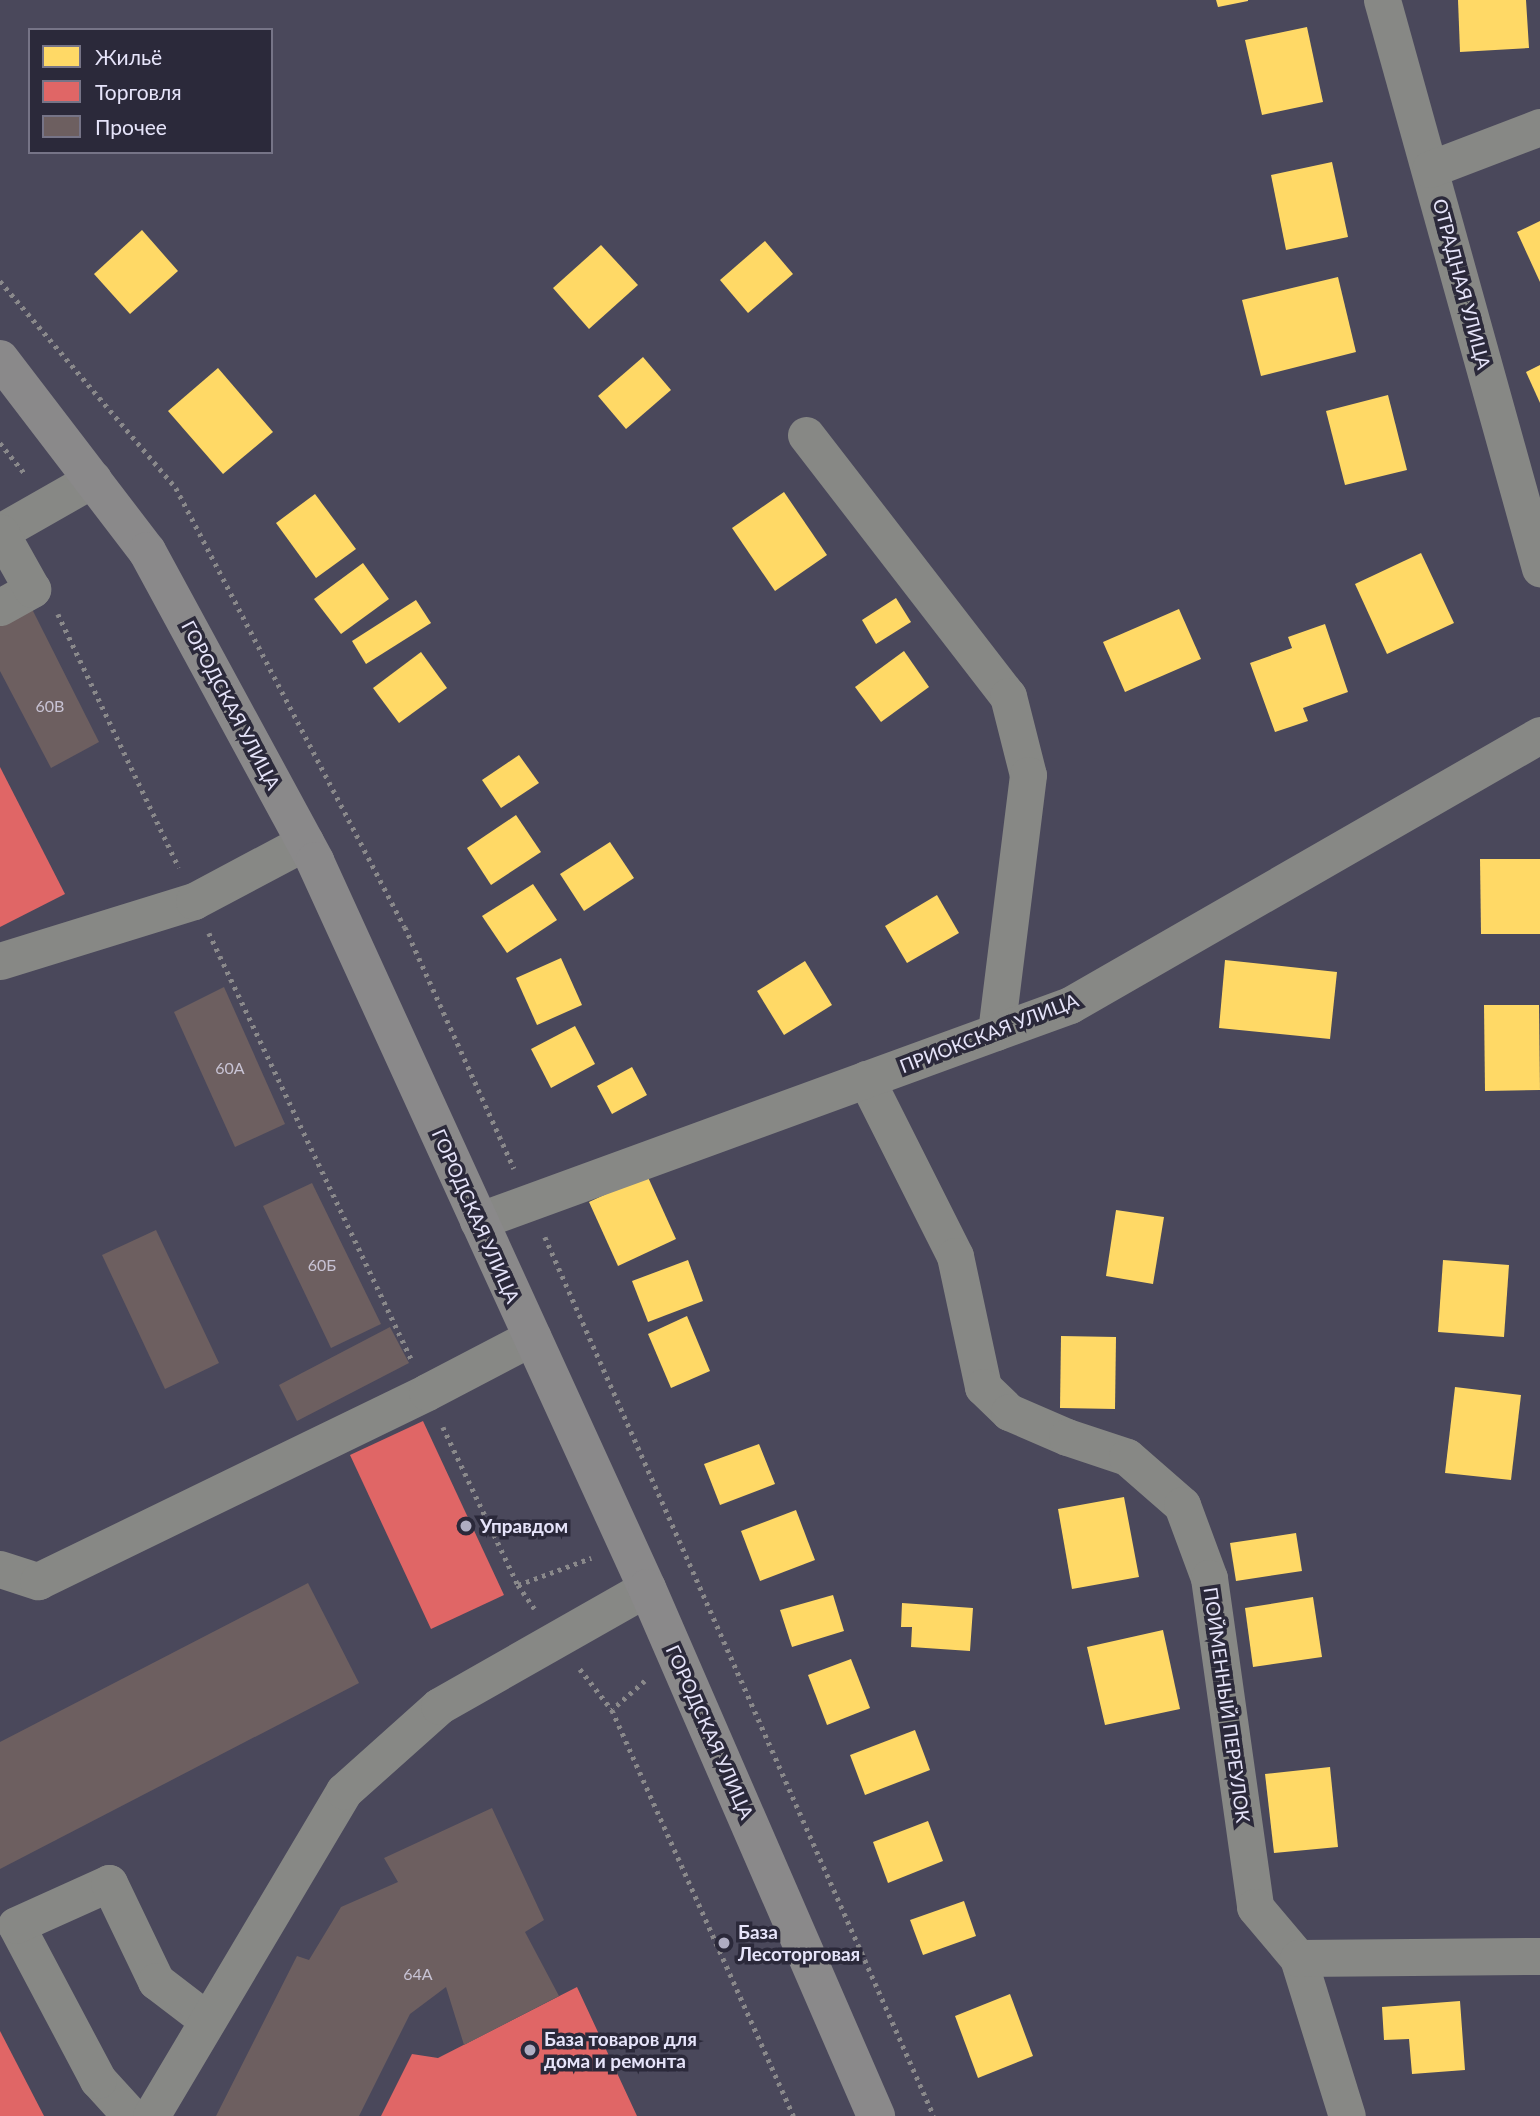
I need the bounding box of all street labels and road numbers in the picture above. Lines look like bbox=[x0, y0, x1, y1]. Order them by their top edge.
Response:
street label: ОТРАДНАЯ УЛИЦА bbox=[1428, 196, 1496, 372]
street label: ГОРОДСКАЯ УЛИЦА bbox=[177, 617, 285, 793]
street label: ПРИОКСКАЯ УЛИЦА bbox=[896, 988, 1082, 1078]
street label: ГОРОДСКАЯ УЛИЦА bbox=[427, 1126, 525, 1306]
street label: ПОЙМЕННЫЙ ПЕРЕУЛОК bbox=[1199, 1586, 1255, 1824]
street label: ГОРОДСКАЯ УЛИЦА bbox=[661, 1642, 759, 1822]

